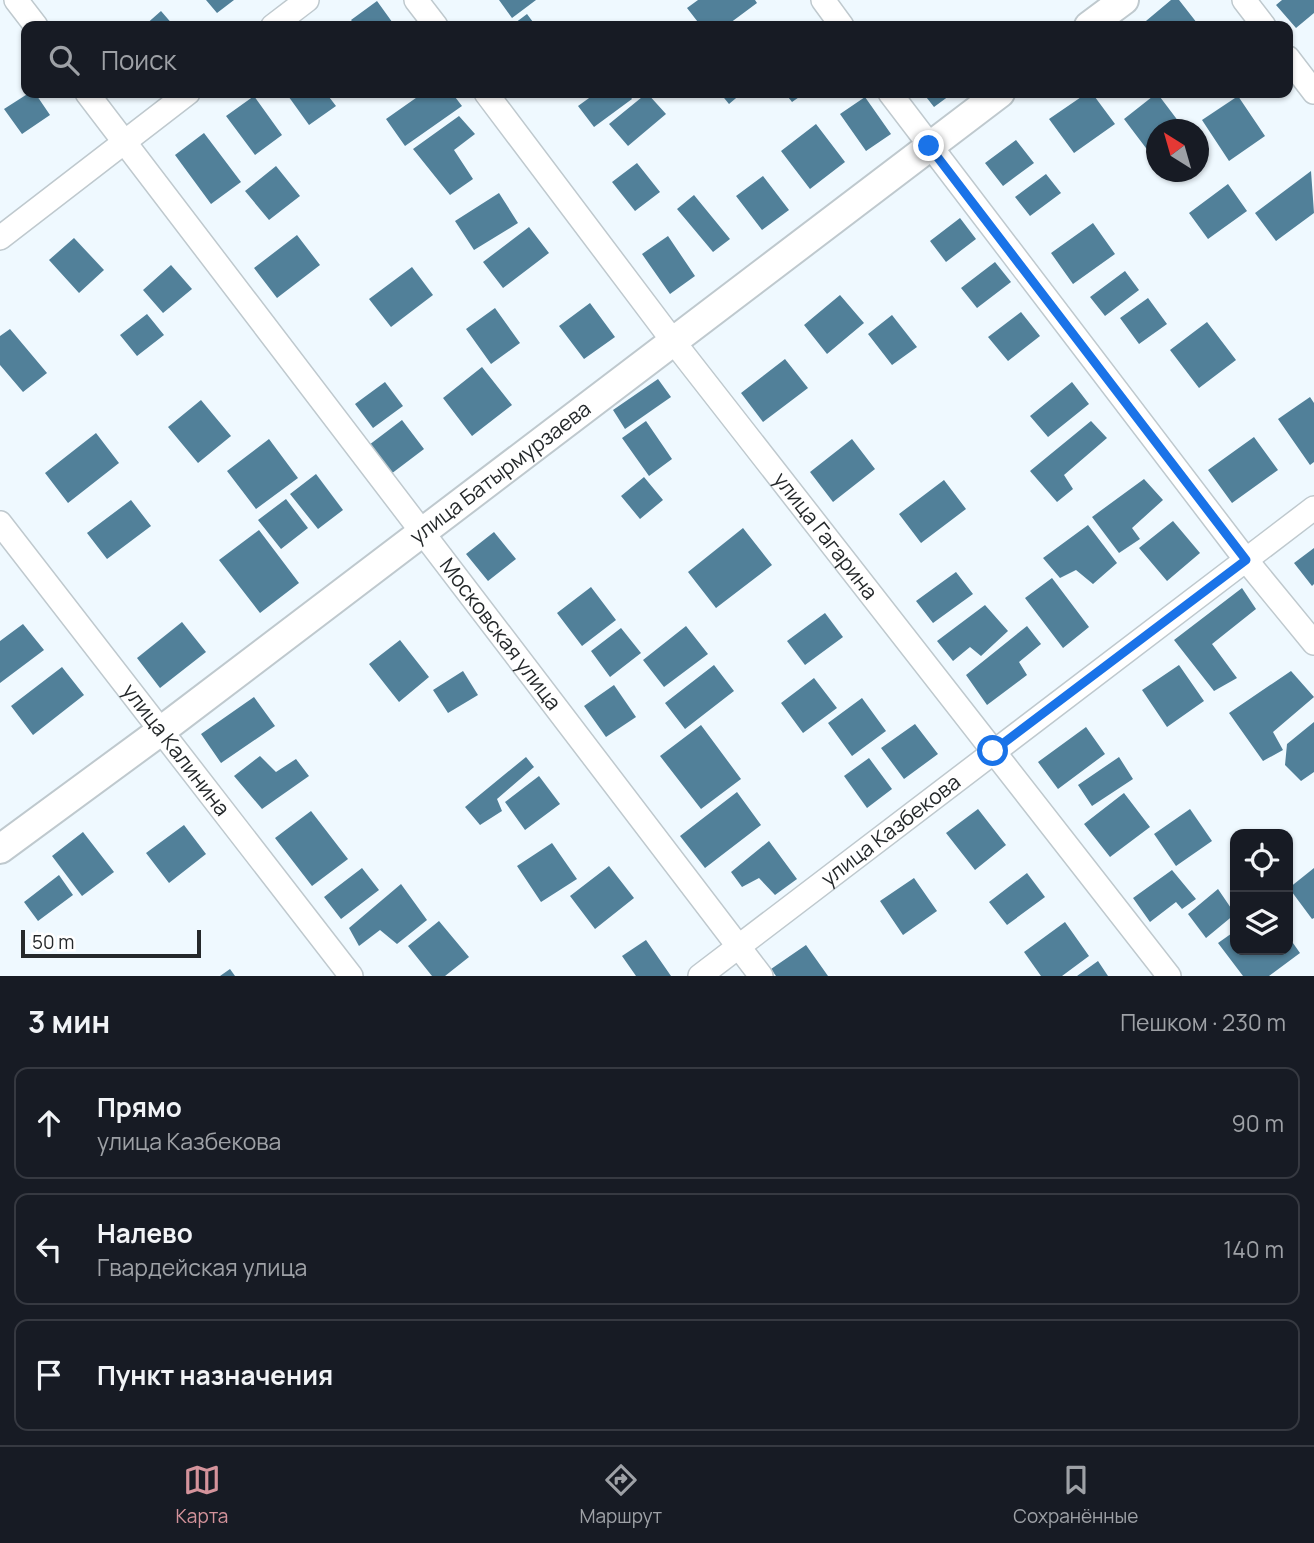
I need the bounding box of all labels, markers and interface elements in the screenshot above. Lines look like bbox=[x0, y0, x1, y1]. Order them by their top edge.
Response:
search box bbox=[21, 21, 1293, 98]
icon: search bbox=[45, 41, 83, 79]
text: Поиск bbox=[101, 42, 176, 78]
north arrow bbox=[1146, 119, 1209, 182]
route end bbox=[913, 130, 944, 161]
street label: улица Батырмурзаева bbox=[404, 394, 596, 550]
street label: улица Гагарина bbox=[768, 466, 885, 605]
street label: Московская улица bbox=[434, 552, 568, 716]
street label: улица Калинина bbox=[116, 677, 237, 821]
route start bbox=[977, 735, 1008, 766]
street label: улица Казбекова bbox=[815, 768, 966, 892]
map controls bbox=[1230, 829, 1293, 955]
button: locate bbox=[1230, 829, 1293, 892]
button: layers bbox=[1230, 892, 1293, 955]
scale bar bbox=[21, 927, 201, 959]
text: 50 m bbox=[32, 929, 74, 955]
text: 3 мин bbox=[28, 1001, 110, 1042]
text: Пешком · 230 m bbox=[1120, 1006, 1286, 1038]
text: Прямо bbox=[97, 1089, 182, 1125]
icon: ahead bbox=[30, 1104, 68, 1142]
text: 90 m bbox=[1232, 1107, 1284, 1139]
text: улица Казбекова bbox=[97, 1125, 281, 1157]
text: Налево bbox=[97, 1215, 193, 1251]
icon: left bbox=[30, 1230, 68, 1268]
text: 140 m bbox=[1223, 1233, 1284, 1265]
text: Гвардейская улица bbox=[97, 1251, 307, 1283]
icon: arrive bbox=[30, 1356, 68, 1394]
text: Пункт назначения bbox=[97, 1357, 333, 1393]
tab: Карта bbox=[176, 1461, 228, 1529]
tab: Маршрут bbox=[580, 1461, 662, 1529]
tab: Сохранённые bbox=[1013, 1461, 1138, 1529]

